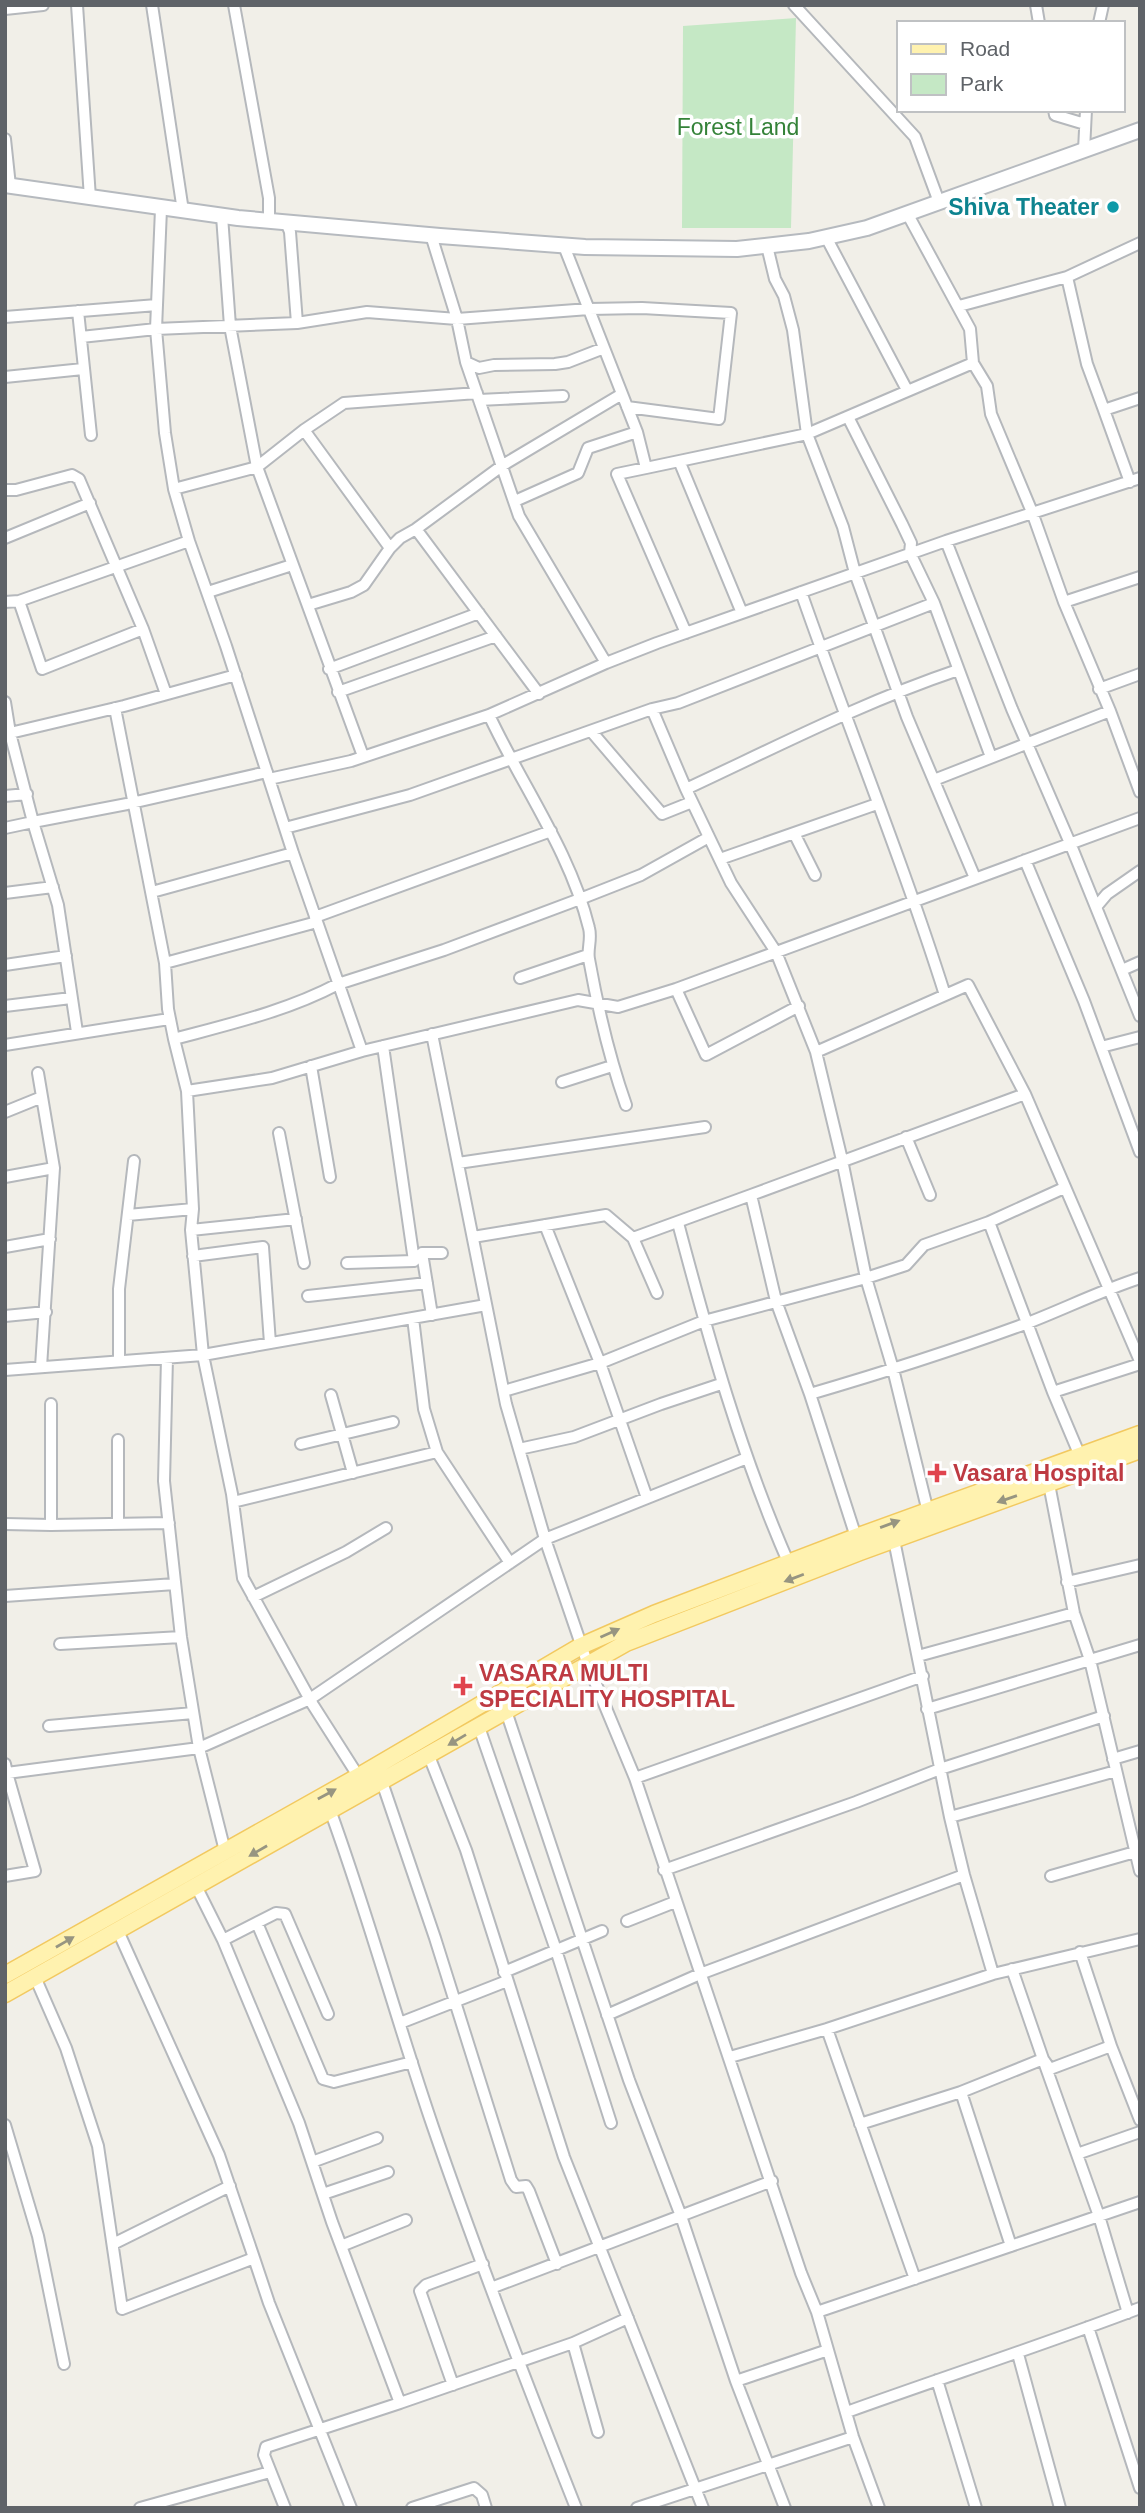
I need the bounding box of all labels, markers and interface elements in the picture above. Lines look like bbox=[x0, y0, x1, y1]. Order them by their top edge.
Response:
legend bbox=[897, 21, 1124, 112]
text: Road bbox=[960, 37, 1010, 60]
text: Park bbox=[960, 72, 1004, 95]
park label: Forest Land bbox=[677, 114, 799, 140]
place label: Shiva Theater bbox=[948, 194, 1099, 220]
marker: Shiva Theater bbox=[1105, 199, 1121, 215]
place label: Vasara Hospital bbox=[953, 1460, 1124, 1486]
marker: Vasara Hospital bbox=[927, 1463, 947, 1483]
one-way arrow bbox=[996, 1494, 1017, 1505]
one-way arrow bbox=[880, 1519, 901, 1530]
one-way arrow bbox=[783, 1572, 804, 1583]
one-way arrow bbox=[600, 1627, 620, 1639]
place label: VASARA MULTI SPECIALITY HOSPITAL bbox=[479, 1660, 735, 1712]
marker: VASARA MULTI SPECIALITY HOSPITAL bbox=[453, 1676, 473, 1696]
one-way arrow bbox=[447, 1734, 467, 1746]
one-way arrow bbox=[317, 1788, 337, 1800]
one-way arrow bbox=[249, 1845, 268, 1857]
one-way arrow bbox=[55, 1936, 74, 1948]

